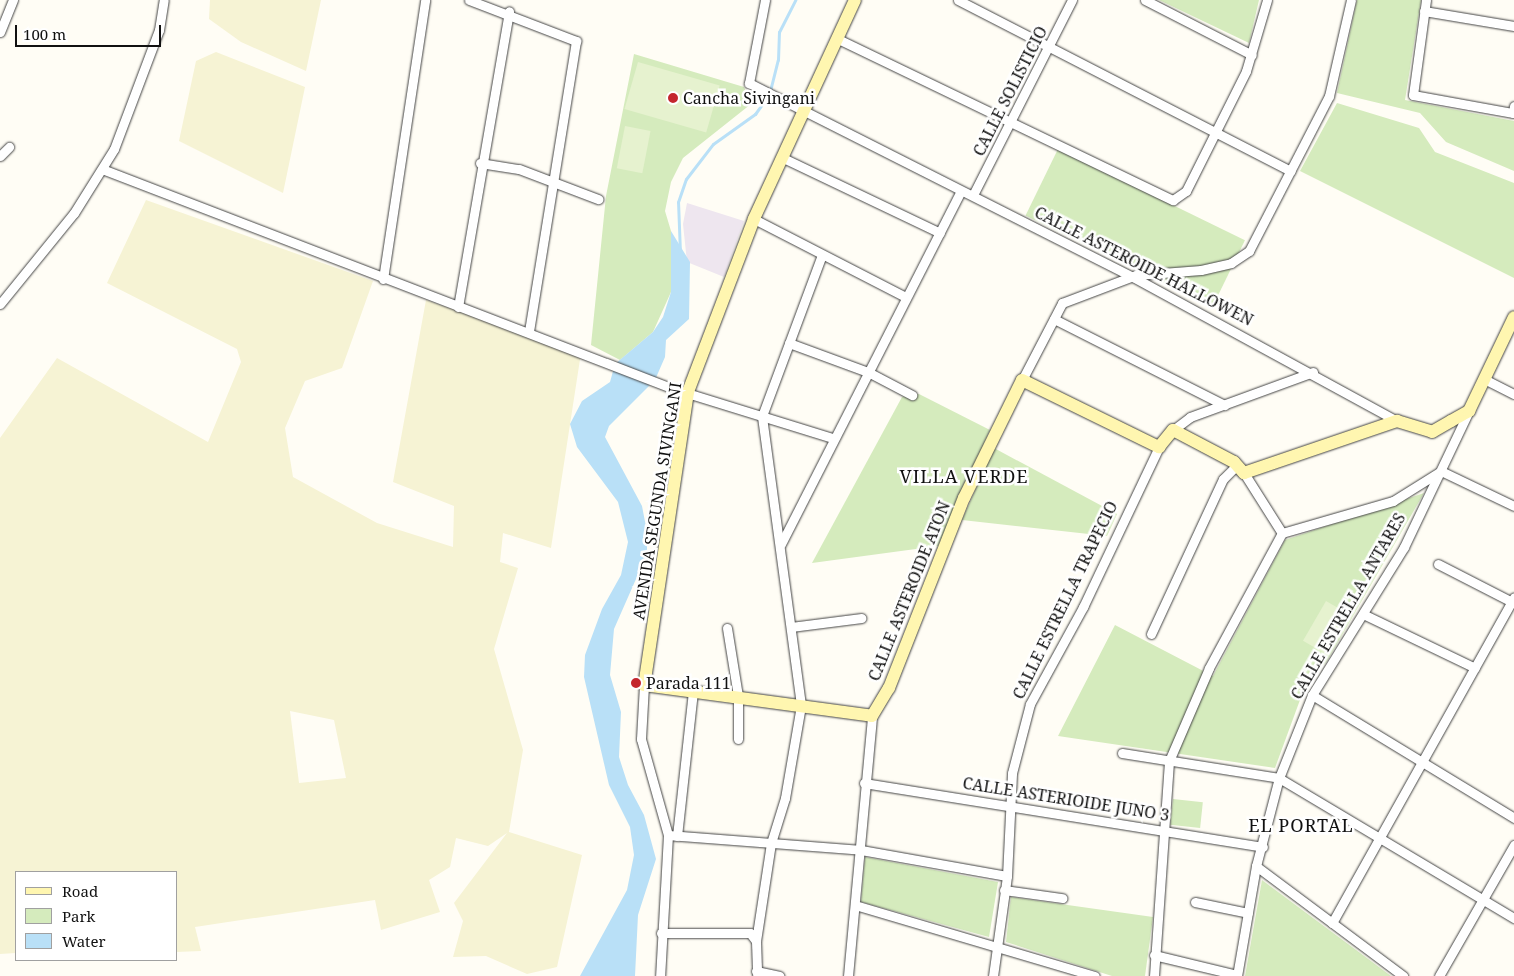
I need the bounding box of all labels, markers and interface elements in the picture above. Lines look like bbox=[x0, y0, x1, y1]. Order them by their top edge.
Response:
scale bar bbox=[18, 15, 164, 47]
street label: CALLE SOLISTICIO bbox=[969, 23, 1051, 159]
text: 100 m bbox=[23, 24, 66, 44]
place label: Cancha Sivingani bbox=[683, 88, 815, 108]
marker: Cancha Sivingani bbox=[667, 92, 679, 104]
street label: CALLE ASTEROIDE HALLOWEN bbox=[1032, 202, 1256, 330]
street label: AVENIDA SEGUNDA SIVINGANI bbox=[629, 381, 685, 621]
district label: VILLA VERDE bbox=[898, 465, 1030, 487]
street label: CALLE ASTEROIDE ATON bbox=[864, 498, 954, 684]
street label: CALLE ESTRELLA TRAPECIO bbox=[1009, 498, 1121, 702]
street label: CALLE ESTRELLA ANTARES bbox=[1287, 509, 1409, 703]
place label: Parada 111 bbox=[646, 673, 731, 693]
marker: Parada 111 bbox=[630, 677, 642, 689]
street label: CALLE ASTERIOIDE JUNO 3 bbox=[961, 773, 1171, 825]
district label: EL PORTAL bbox=[1247, 814, 1355, 836]
legend bbox=[15, 871, 178, 961]
text: Road bbox=[62, 881, 98, 901]
text: Park bbox=[62, 906, 95, 926]
text: Water bbox=[62, 931, 105, 951]

